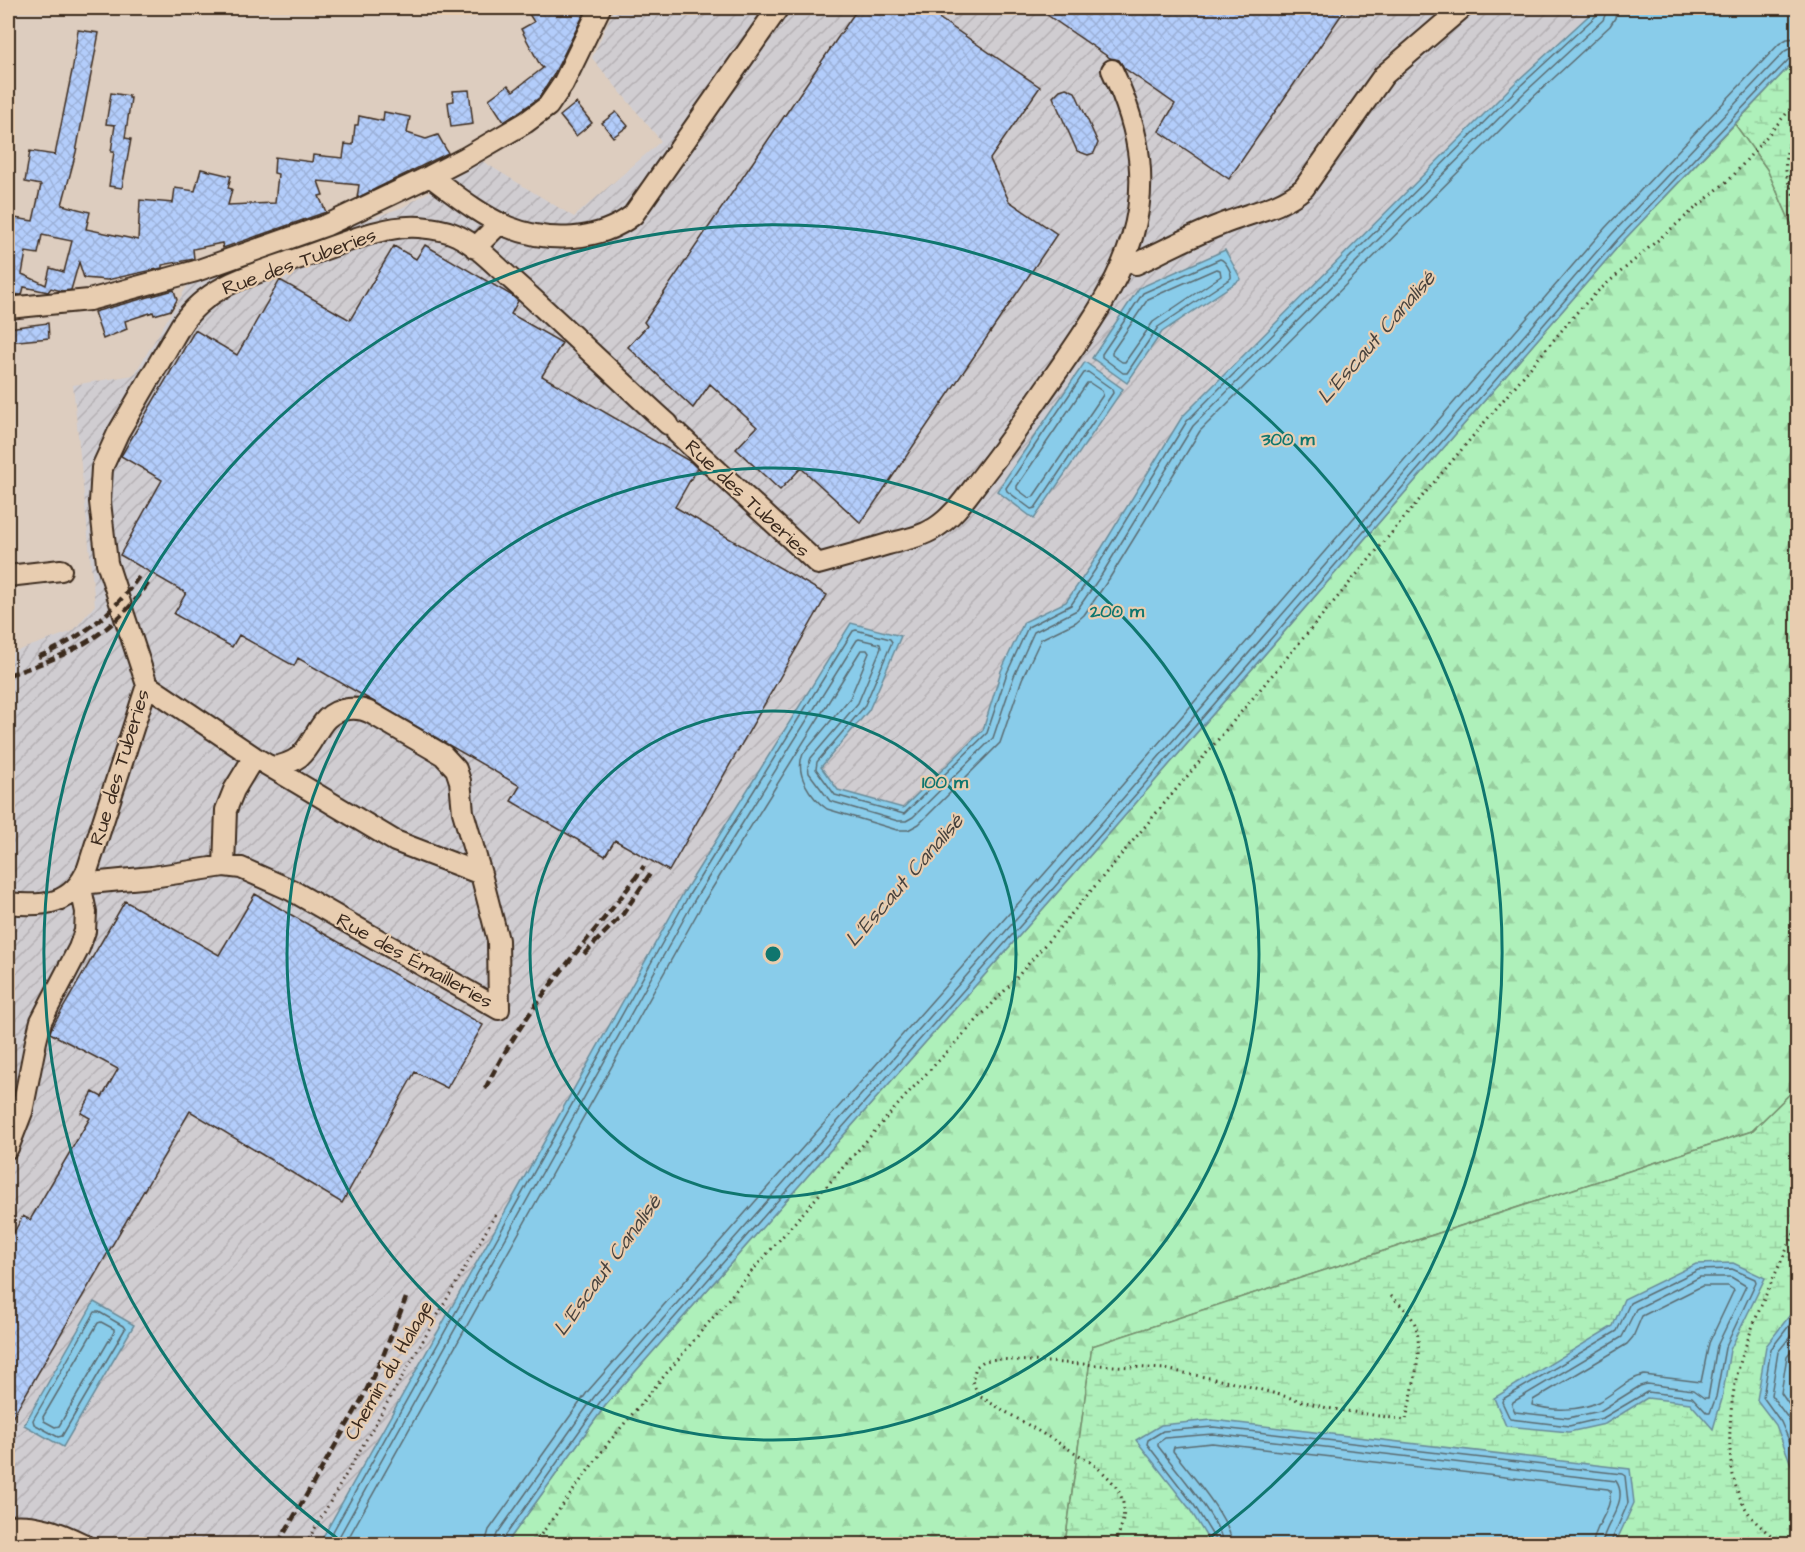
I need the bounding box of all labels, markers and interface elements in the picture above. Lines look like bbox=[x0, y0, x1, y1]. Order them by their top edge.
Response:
street label: Rue des Tuberies bbox=[218, 221, 380, 303]
water label: L'Escaut Canalisé bbox=[1310, 263, 1443, 410]
text: 300 m bbox=[1260, 427, 1316, 452]
street label: Rue des Tuberies bbox=[679, 433, 816, 564]
text: 200 m bbox=[1089, 599, 1145, 624]
street label: Rue des Tuberies bbox=[83, 686, 157, 849]
text: 100 m bbox=[922, 770, 969, 795]
water label: L'Escaut Canalisé bbox=[838, 806, 971, 953]
street label: Rue des Émailleries bbox=[331, 906, 498, 1016]
centre of rings bbox=[763, 944, 783, 964]
water label: L'Escaut Canalisé bbox=[546, 1188, 669, 1342]
street label: Chemin du Halage bbox=[338, 1296, 441, 1446]

